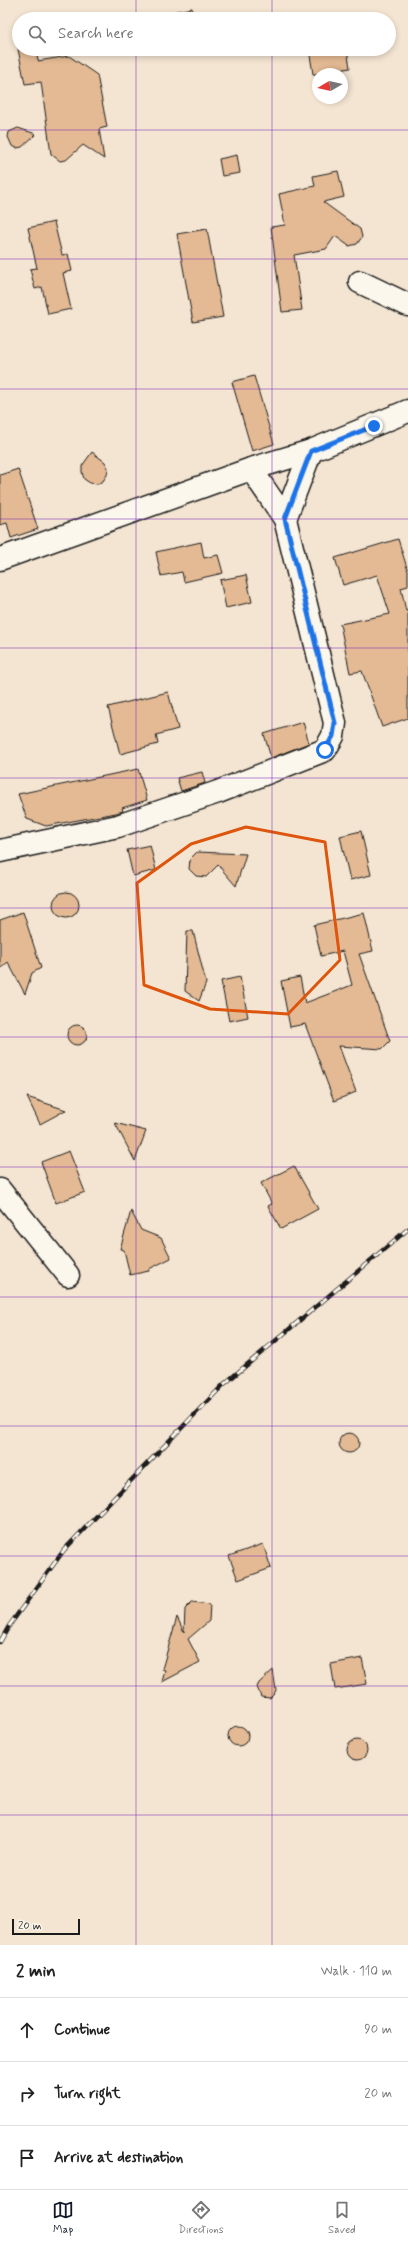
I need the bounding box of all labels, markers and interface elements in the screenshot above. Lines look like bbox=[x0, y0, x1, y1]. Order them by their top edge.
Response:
search box bbox=[12, 12, 396, 56]
icon: search bbox=[26, 23, 48, 45]
text: Search here bbox=[58, 24, 134, 44]
north arrow bbox=[312, 68, 348, 104]
route end bbox=[365, 417, 383, 435]
route start bbox=[316, 741, 334, 759]
scale bar bbox=[12, 1917, 80, 1936]
text: 20 m bbox=[18, 1919, 41, 1933]
text: 2 min bbox=[16, 1960, 56, 1982]
text: Walk · 110 m bbox=[321, 1963, 392, 1980]
icon: ahead bbox=[16, 2019, 38, 2041]
text: Continue bbox=[54, 2020, 110, 2040]
text: 90 m bbox=[364, 2021, 392, 2038]
icon: right bbox=[16, 2083, 38, 2105]
text: Turn right bbox=[54, 2084, 121, 2104]
text: 20 m bbox=[364, 2085, 392, 2102]
icon: arrive bbox=[16, 2147, 38, 2169]
text: Arrive at destination bbox=[54, 2148, 183, 2168]
tab: Map bbox=[52, 2199, 74, 2237]
tab: Directions bbox=[178, 2199, 224, 2237]
tab: Saved bbox=[328, 2199, 356, 2237]

